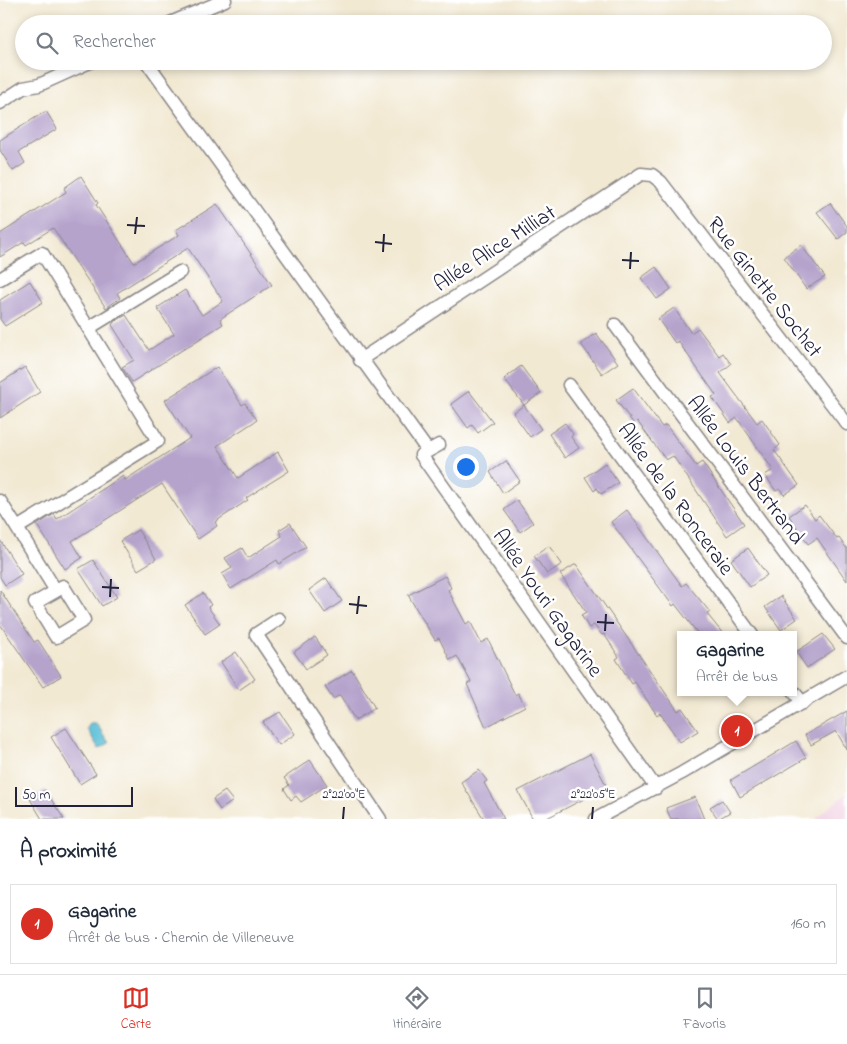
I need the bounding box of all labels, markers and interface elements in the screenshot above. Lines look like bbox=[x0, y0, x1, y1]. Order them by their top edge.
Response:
search box bbox=[15, 15, 832, 70]
icon: search bbox=[33, 29, 61, 57]
text: Rechercher bbox=[73, 29, 156, 56]
street label: Allée Alice Milliat bbox=[428, 198, 564, 301]
street label: Rue Ginette Sochet bbox=[698, 210, 829, 366]
street label: Allée Louis Bertrand bbox=[678, 389, 811, 552]
street label: Allée de la Ronceraie bbox=[608, 417, 741, 583]
your location bbox=[453, 454, 479, 480]
street label: Allée Youri Gagarine bbox=[482, 523, 610, 685]
popup bbox=[677, 631, 797, 696]
text: Gagarine bbox=[696, 638, 764, 665]
text: Arrêt de bus bbox=[696, 665, 778, 689]
pin: 1 bbox=[721, 712, 753, 750]
scale bar bbox=[15, 784, 132, 807]
text: 50 m bbox=[22, 785, 50, 806]
text: 2°22'00"E bbox=[323, 786, 365, 804]
text: 2°22'05"E bbox=[571, 786, 615, 804]
text: À proximité bbox=[20, 837, 117, 867]
text: Gagarine bbox=[68, 899, 136, 926]
text: 1 bbox=[34, 912, 40, 936]
text: 160 m bbox=[791, 912, 826, 936]
text: Arrêt de bus · Chemin de Villeneuve bbox=[68, 926, 294, 950]
tab: Carte bbox=[121, 984, 151, 1035]
tab: Itinéraire bbox=[393, 984, 441, 1035]
tab: Favoris bbox=[683, 984, 726, 1035]

